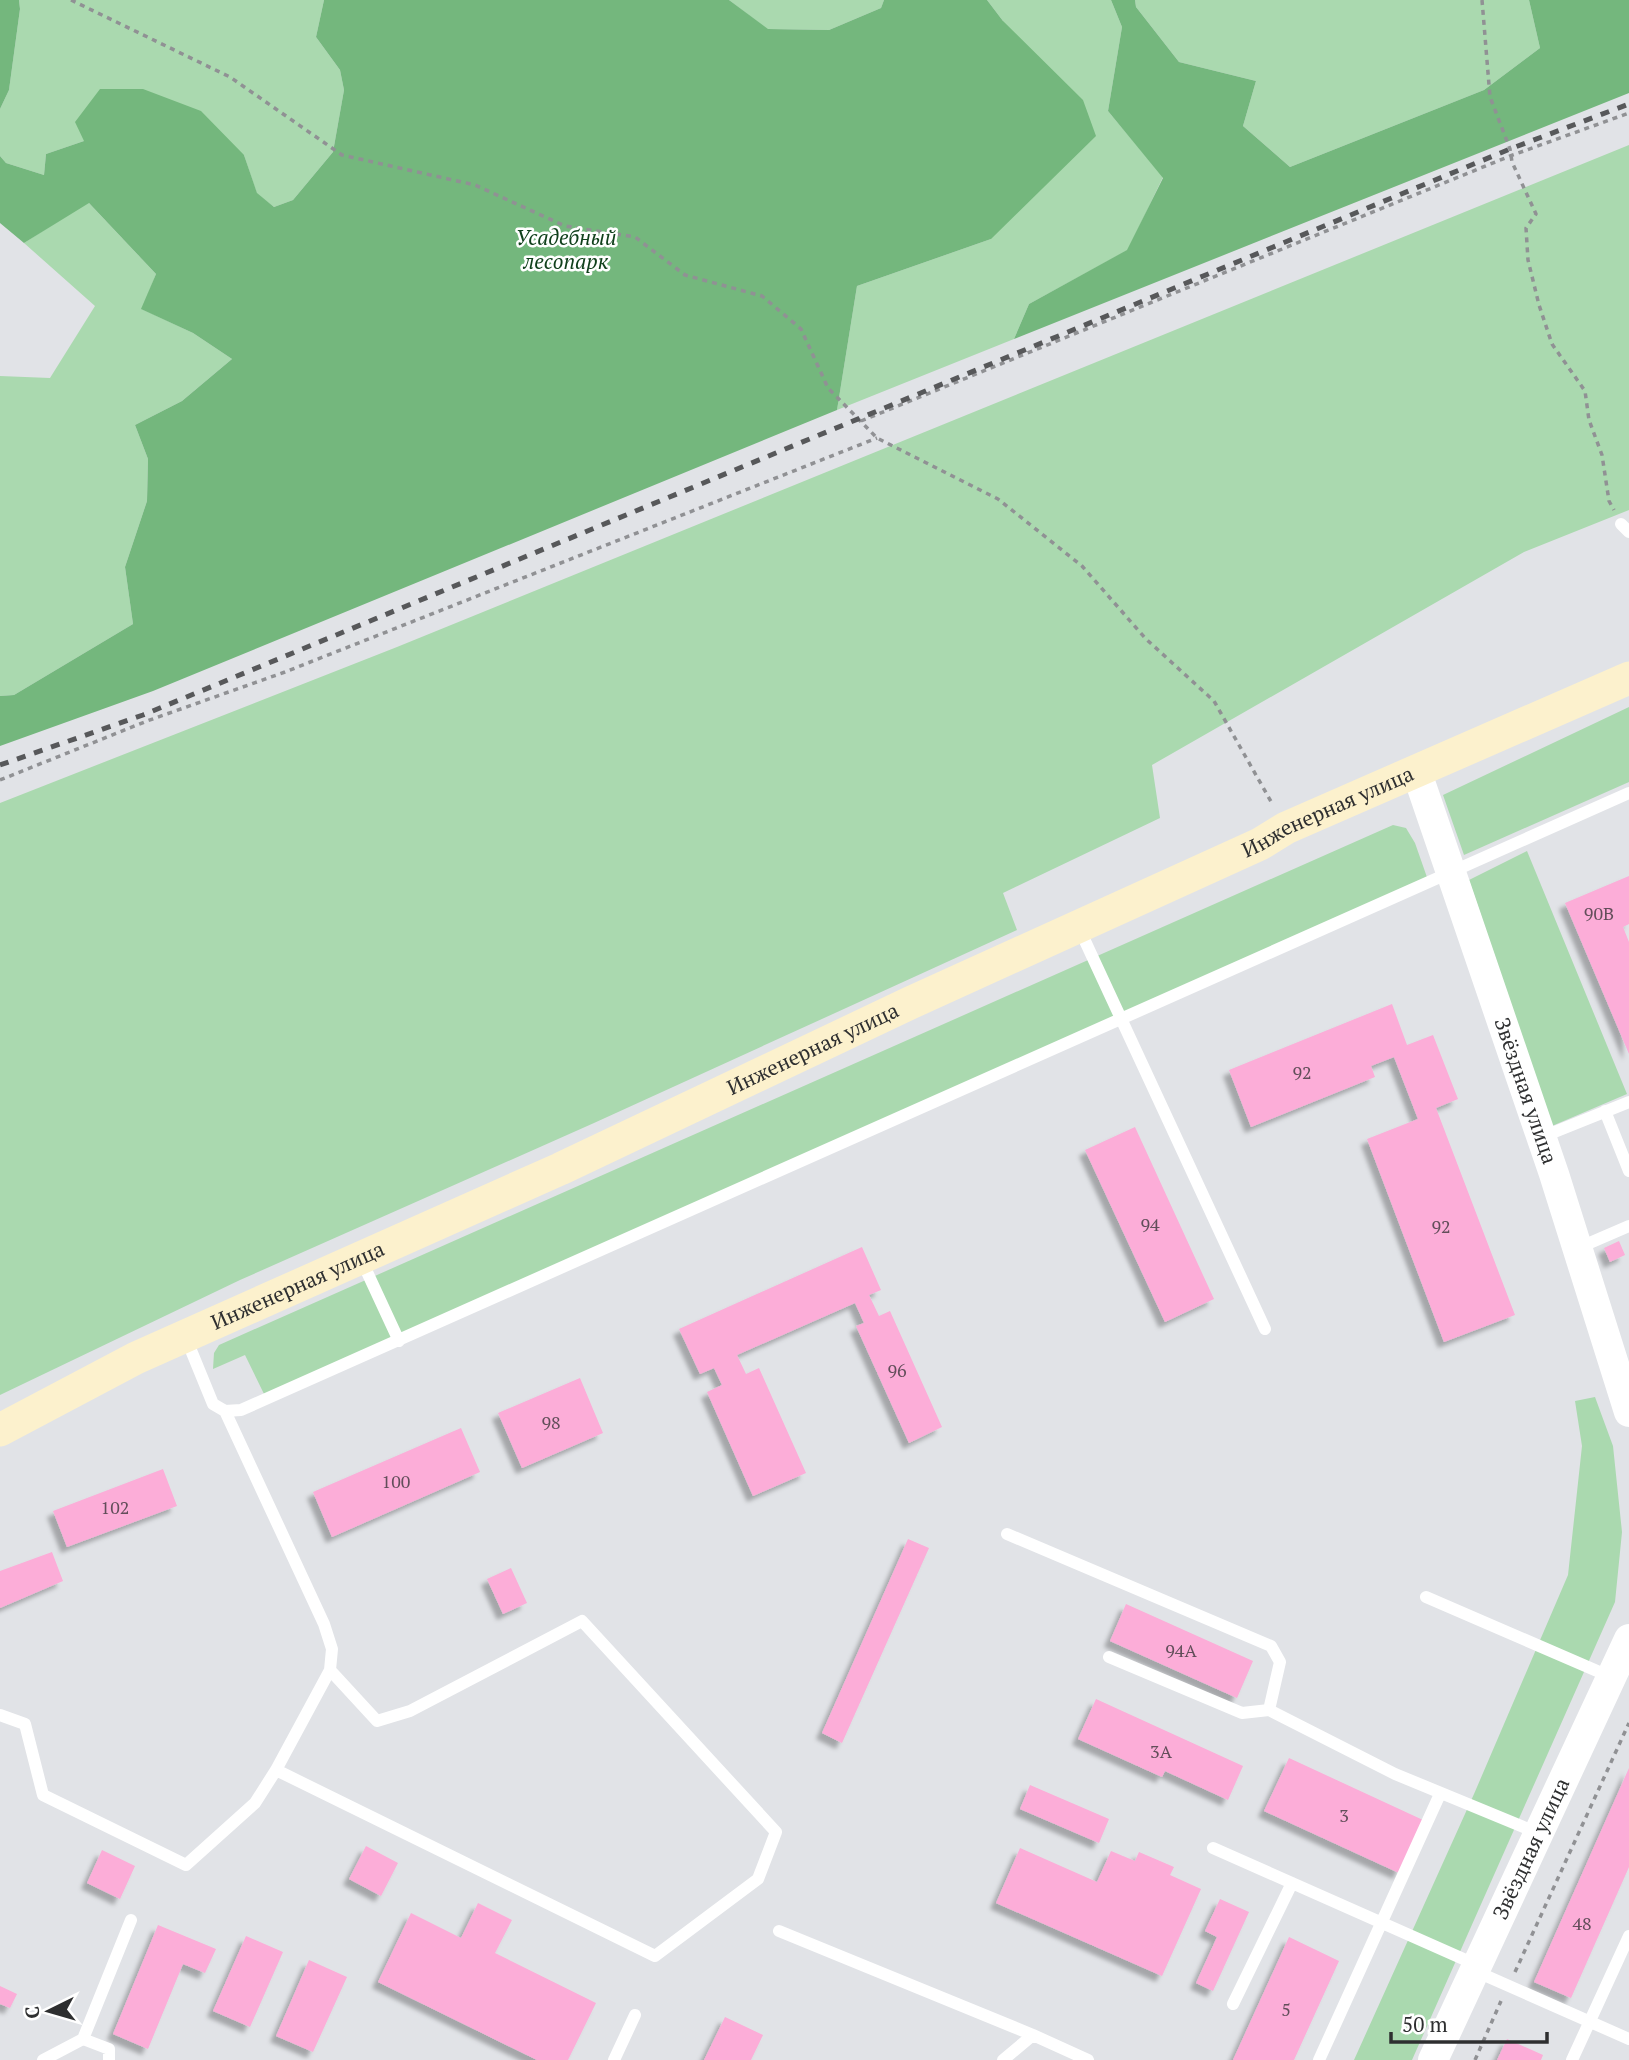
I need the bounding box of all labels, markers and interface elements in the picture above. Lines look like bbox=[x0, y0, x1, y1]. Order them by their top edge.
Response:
park label: Усадебный лесопарк bbox=[516, 223, 616, 275]
street label: Инженерная улица bbox=[1237, 759, 1418, 863]
house number: 90В bbox=[1584, 901, 1614, 925]
street label: Инженерная улица bbox=[722, 995, 903, 1101]
street label: Звёздная улица bbox=[1489, 1014, 1565, 1168]
house number: 92 bbox=[1292, 1060, 1312, 1084]
house number: 94 bbox=[1140, 1212, 1160, 1236]
house number: 92 bbox=[1431, 1214, 1451, 1238]
street label: Инженерная улица bbox=[206, 1234, 389, 1336]
house number: 96 bbox=[887, 1358, 907, 1382]
house number: 98 bbox=[541, 1410, 561, 1434]
house number: 100 bbox=[382, 1469, 410, 1493]
house number: 102 bbox=[101, 1495, 129, 1519]
house number: 94А bbox=[1165, 1638, 1197, 1662]
house number: 3А bbox=[1150, 1739, 1173, 1763]
street label: Звёздная улица bbox=[1485, 1773, 1576, 1924]
house number: 3 bbox=[1339, 1803, 1349, 1827]
house number: 48 bbox=[1572, 1911, 1592, 1935]
north arrow bbox=[14, 1976, 84, 2046]
house number: 5 bbox=[1281, 1997, 1291, 2021]
scale bar bbox=[1391, 2000, 1547, 2044]
text: С bbox=[19, 2005, 45, 2020]
text: 50 m bbox=[1402, 2010, 1448, 2038]

